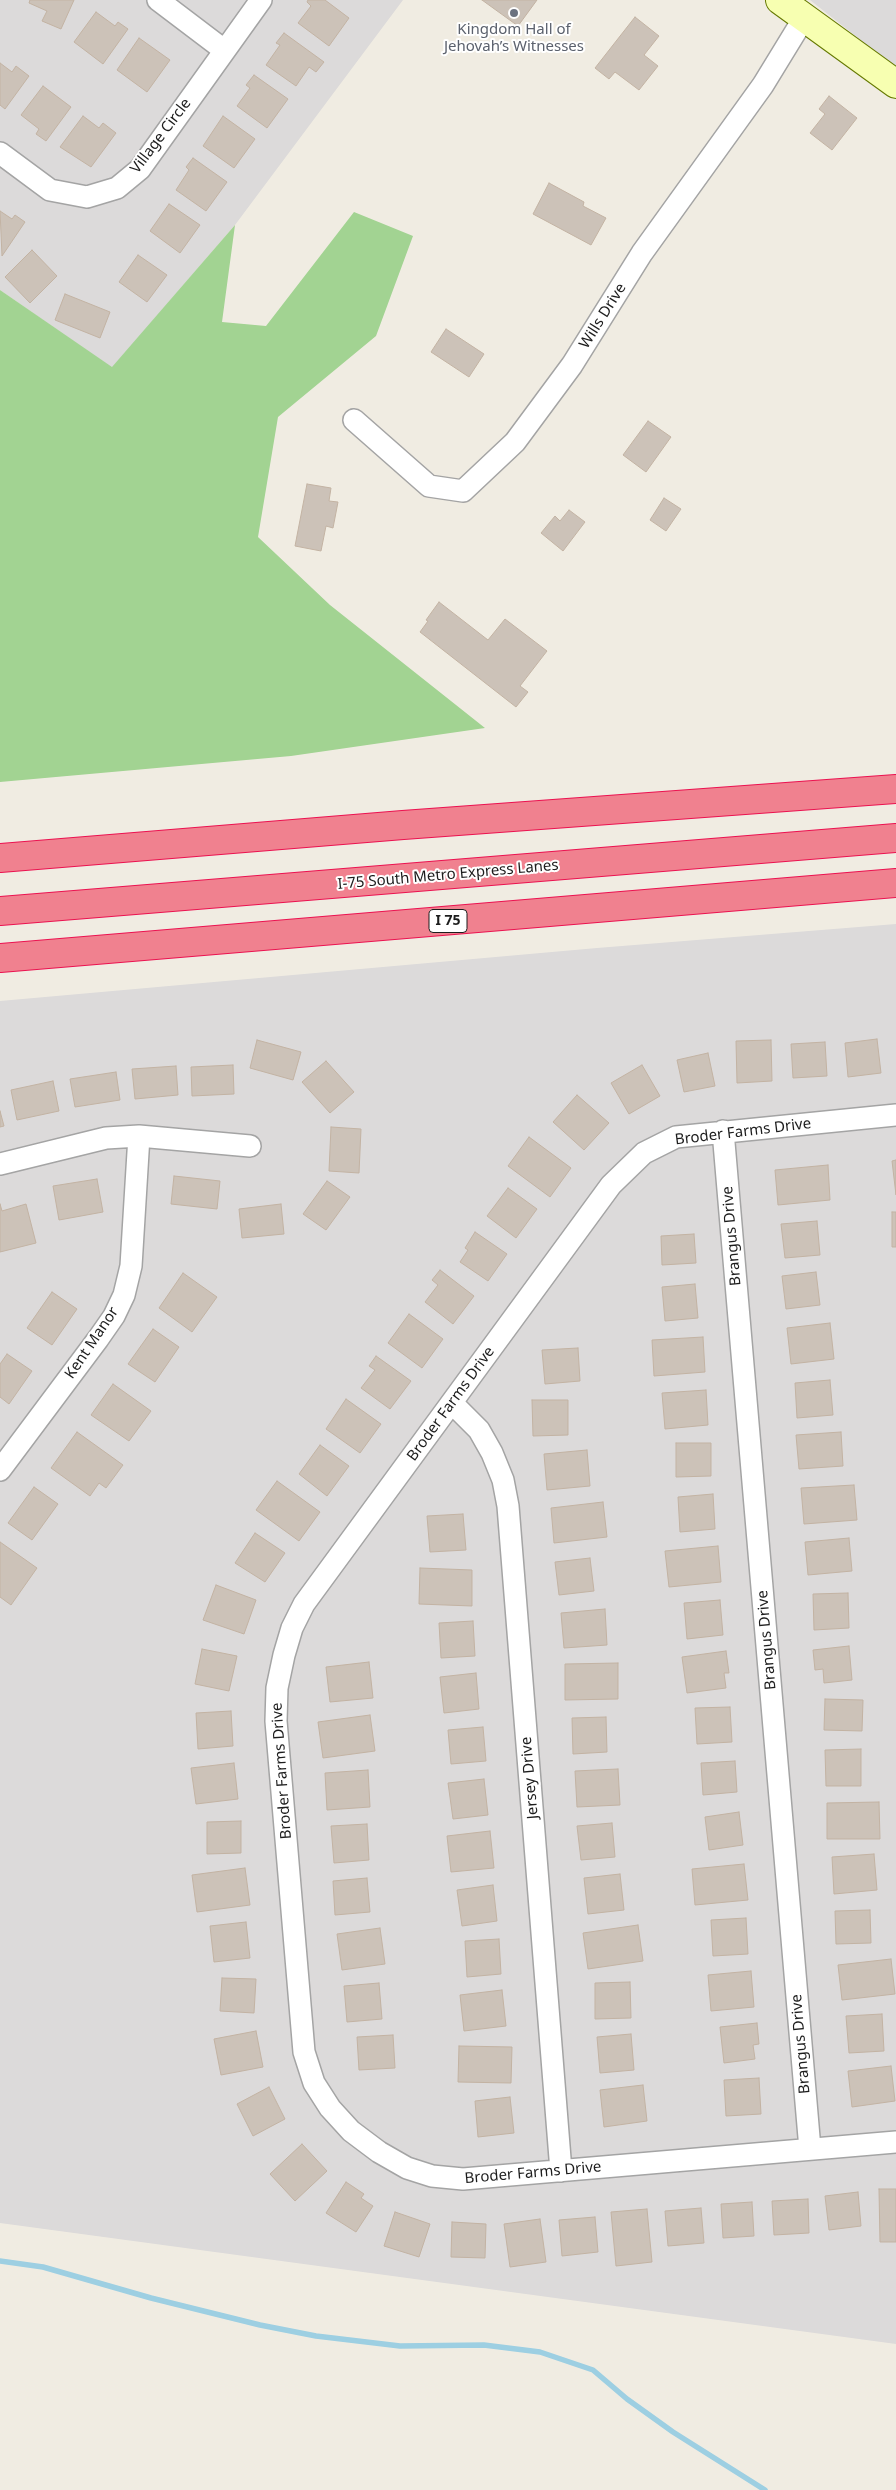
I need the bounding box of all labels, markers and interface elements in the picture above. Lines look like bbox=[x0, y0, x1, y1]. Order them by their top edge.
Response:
marker: Kingdom Hall of Jehovah’s Witnesses bbox=[508, 7, 520, 19]
place label: Kingdom Hall of Jehovah’s Witnesses bbox=[444, 21, 584, 56]
street label: Village Circle bbox=[127, 95, 195, 177]
street label: Wills Drive bbox=[576, 280, 630, 352]
street label: I-75 South Metro Express Lanes bbox=[337, 856, 559, 894]
road number: I 75 bbox=[429, 909, 467, 932]
street label: Broder Farms Drive bbox=[674, 1115, 812, 1149]
street label: Brangus Drive bbox=[719, 1185, 745, 1287]
street label: Kent Manor bbox=[61, 1304, 123, 1382]
street label: Broder Farms Drive bbox=[403, 1343, 499, 1465]
street label: Brangus Drive bbox=[754, 1589, 780, 1691]
street label: Broder Farms Drive bbox=[268, 1702, 296, 1840]
street label: Jersey Drive bbox=[517, 1736, 543, 1820]
street label: Brangus Drive bbox=[788, 1993, 814, 2095]
street label: Broder Farms Drive bbox=[464, 2158, 602, 2188]

